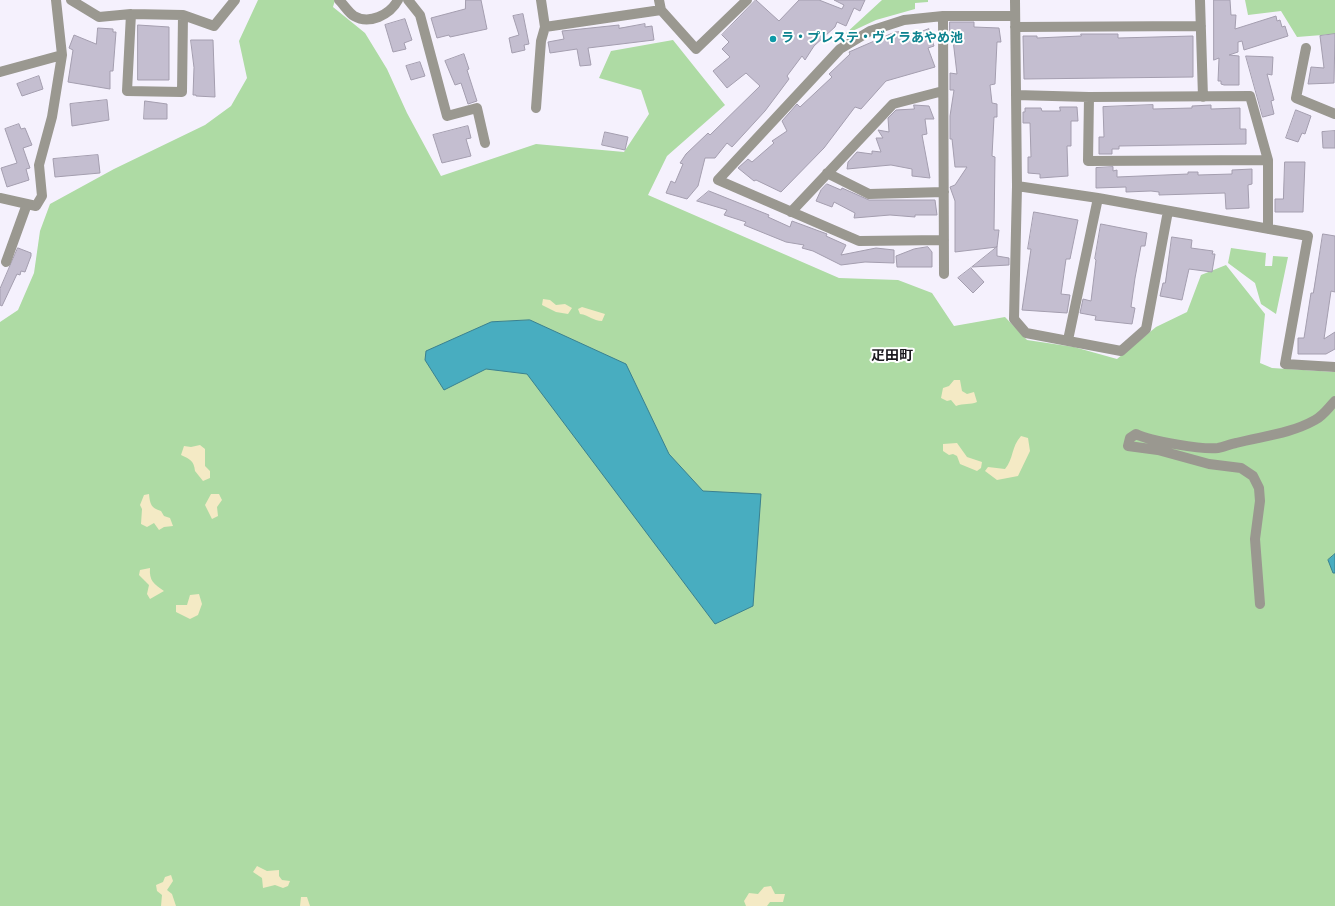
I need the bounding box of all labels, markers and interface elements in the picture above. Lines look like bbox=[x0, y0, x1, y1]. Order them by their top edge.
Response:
place label: ラ・プレステ・ヴィラあやめ池 bbox=[781, 31, 963, 47]
marker: ラ・プレステ・ヴィラあやめ池 bbox=[768, 34, 778, 44]
district label: 疋田町 bbox=[871, 349, 913, 365]

